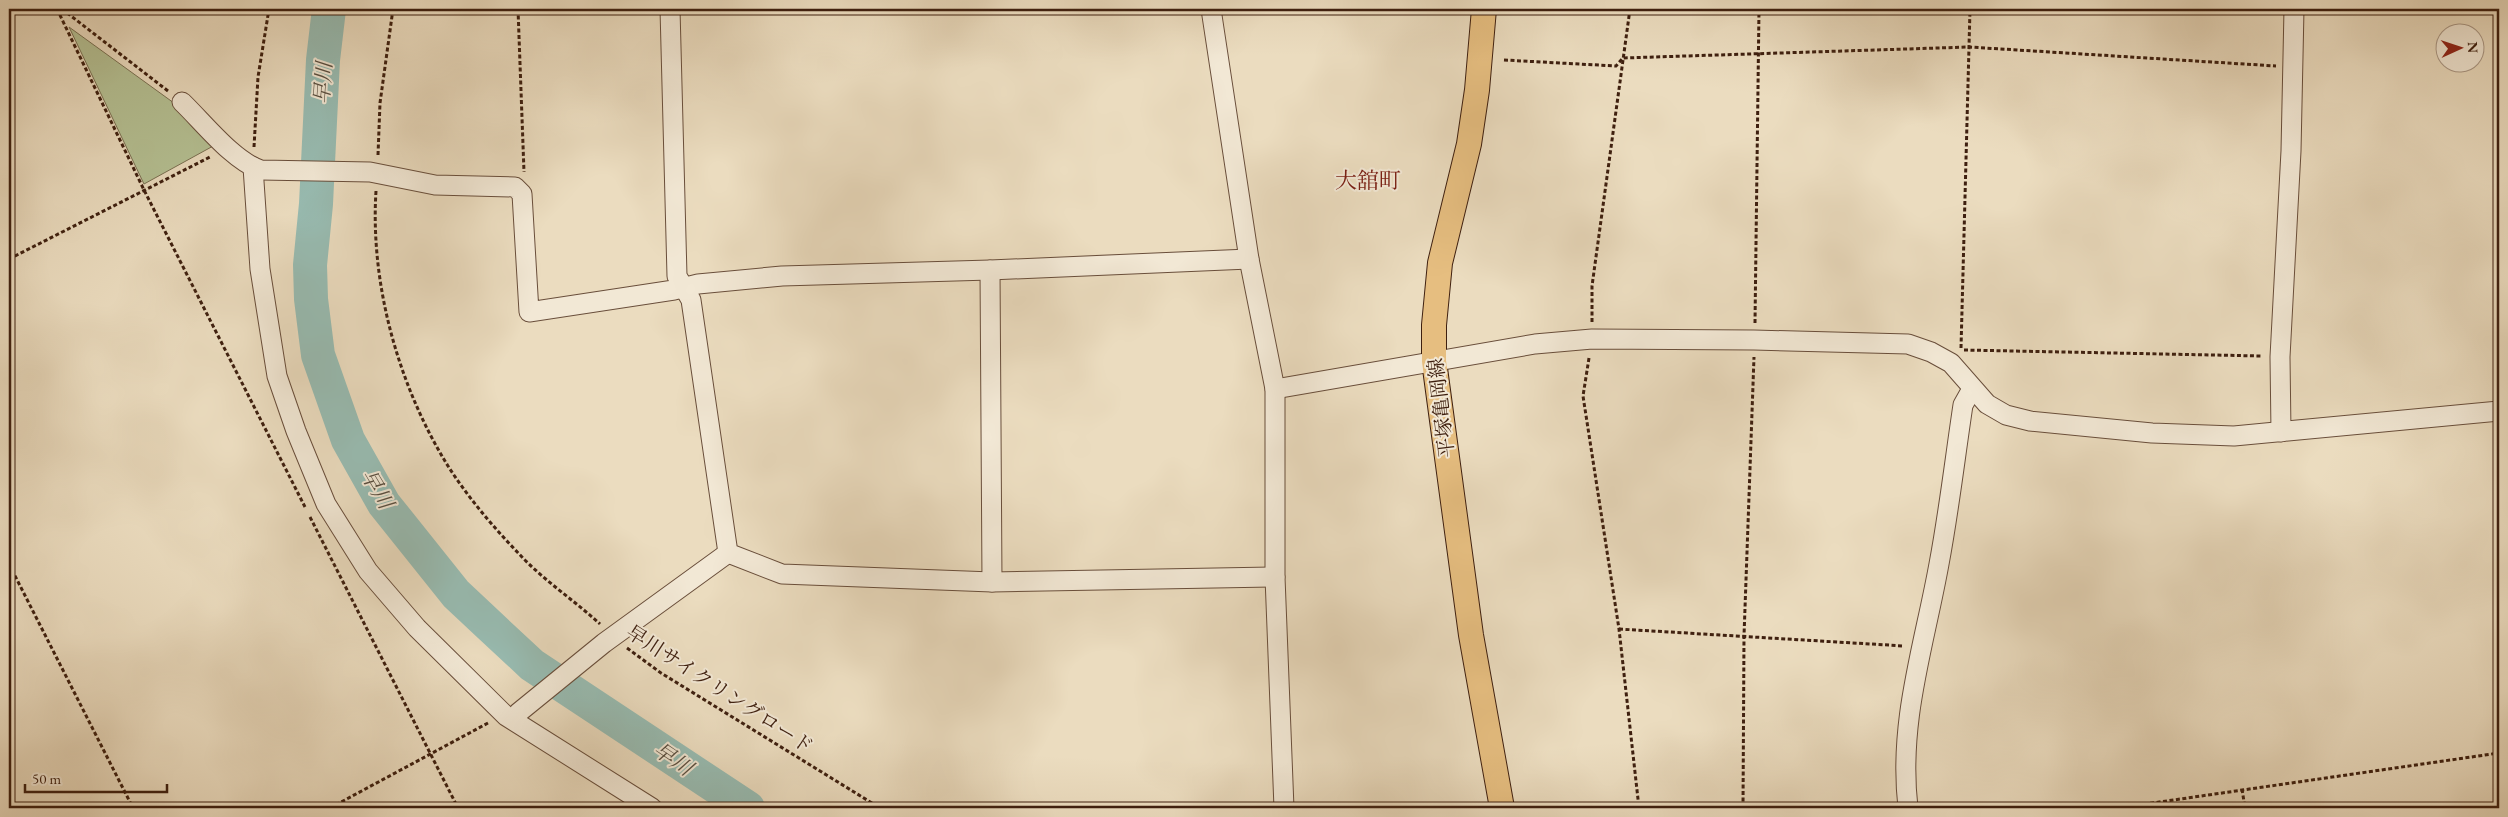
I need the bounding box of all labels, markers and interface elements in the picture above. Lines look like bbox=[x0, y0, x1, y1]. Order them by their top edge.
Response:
north arrow bbox=[2436, 22, 2486, 72]
text: N bbox=[2464, 41, 2482, 54]
water label: 早川 bbox=[308, 59, 338, 105]
district label: 大舘町 bbox=[1335, 166, 1401, 195]
street label: 平塚亀岡線 bbox=[1422, 357, 1460, 459]
water label: 早川 bbox=[355, 464, 401, 515]
street label: 早川サイクリングロード bbox=[621, 619, 819, 759]
water label: 早川 bbox=[649, 737, 697, 781]
scale bar bbox=[25, 762, 168, 794]
text: 50 m bbox=[32, 769, 61, 788]

